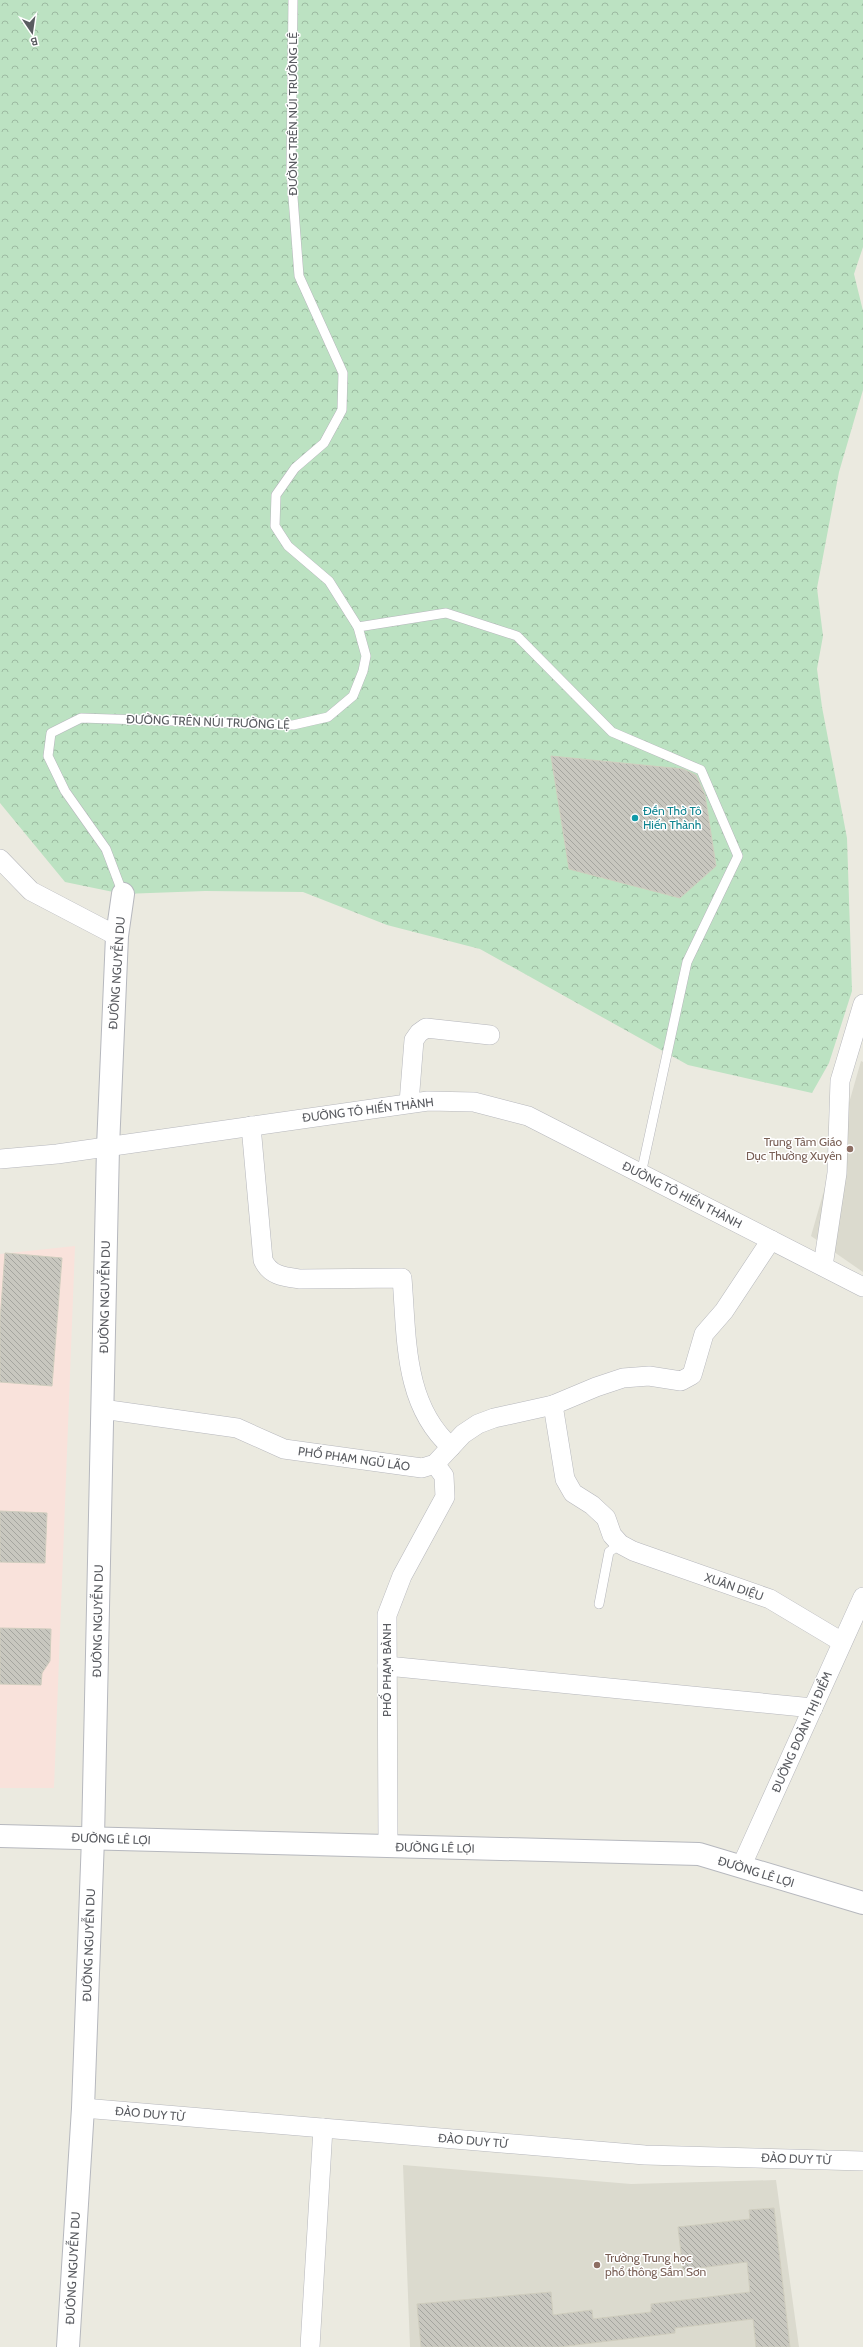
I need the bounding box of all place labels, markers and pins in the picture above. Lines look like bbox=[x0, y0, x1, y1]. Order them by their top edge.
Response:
place label: Đền Thờ Tô Hiến Thành bbox=[643, 803, 702, 832]
marker: Đền Thờ Tô Hiến Thành bbox=[630, 813, 640, 823]
place label: Trung Tâm Giáo Dục Thường Xuyên bbox=[746, 1134, 842, 1163]
marker: Trung Tâm Giáo Dục Thường Xuyên bbox=[845, 1144, 855, 1154]
place label: Trường Trung học phổ thông Sầm Sơn bbox=[605, 2250, 707, 2279]
marker: Trường Trung học phổ thông Sầm Sơn bbox=[592, 2260, 602, 2270]

